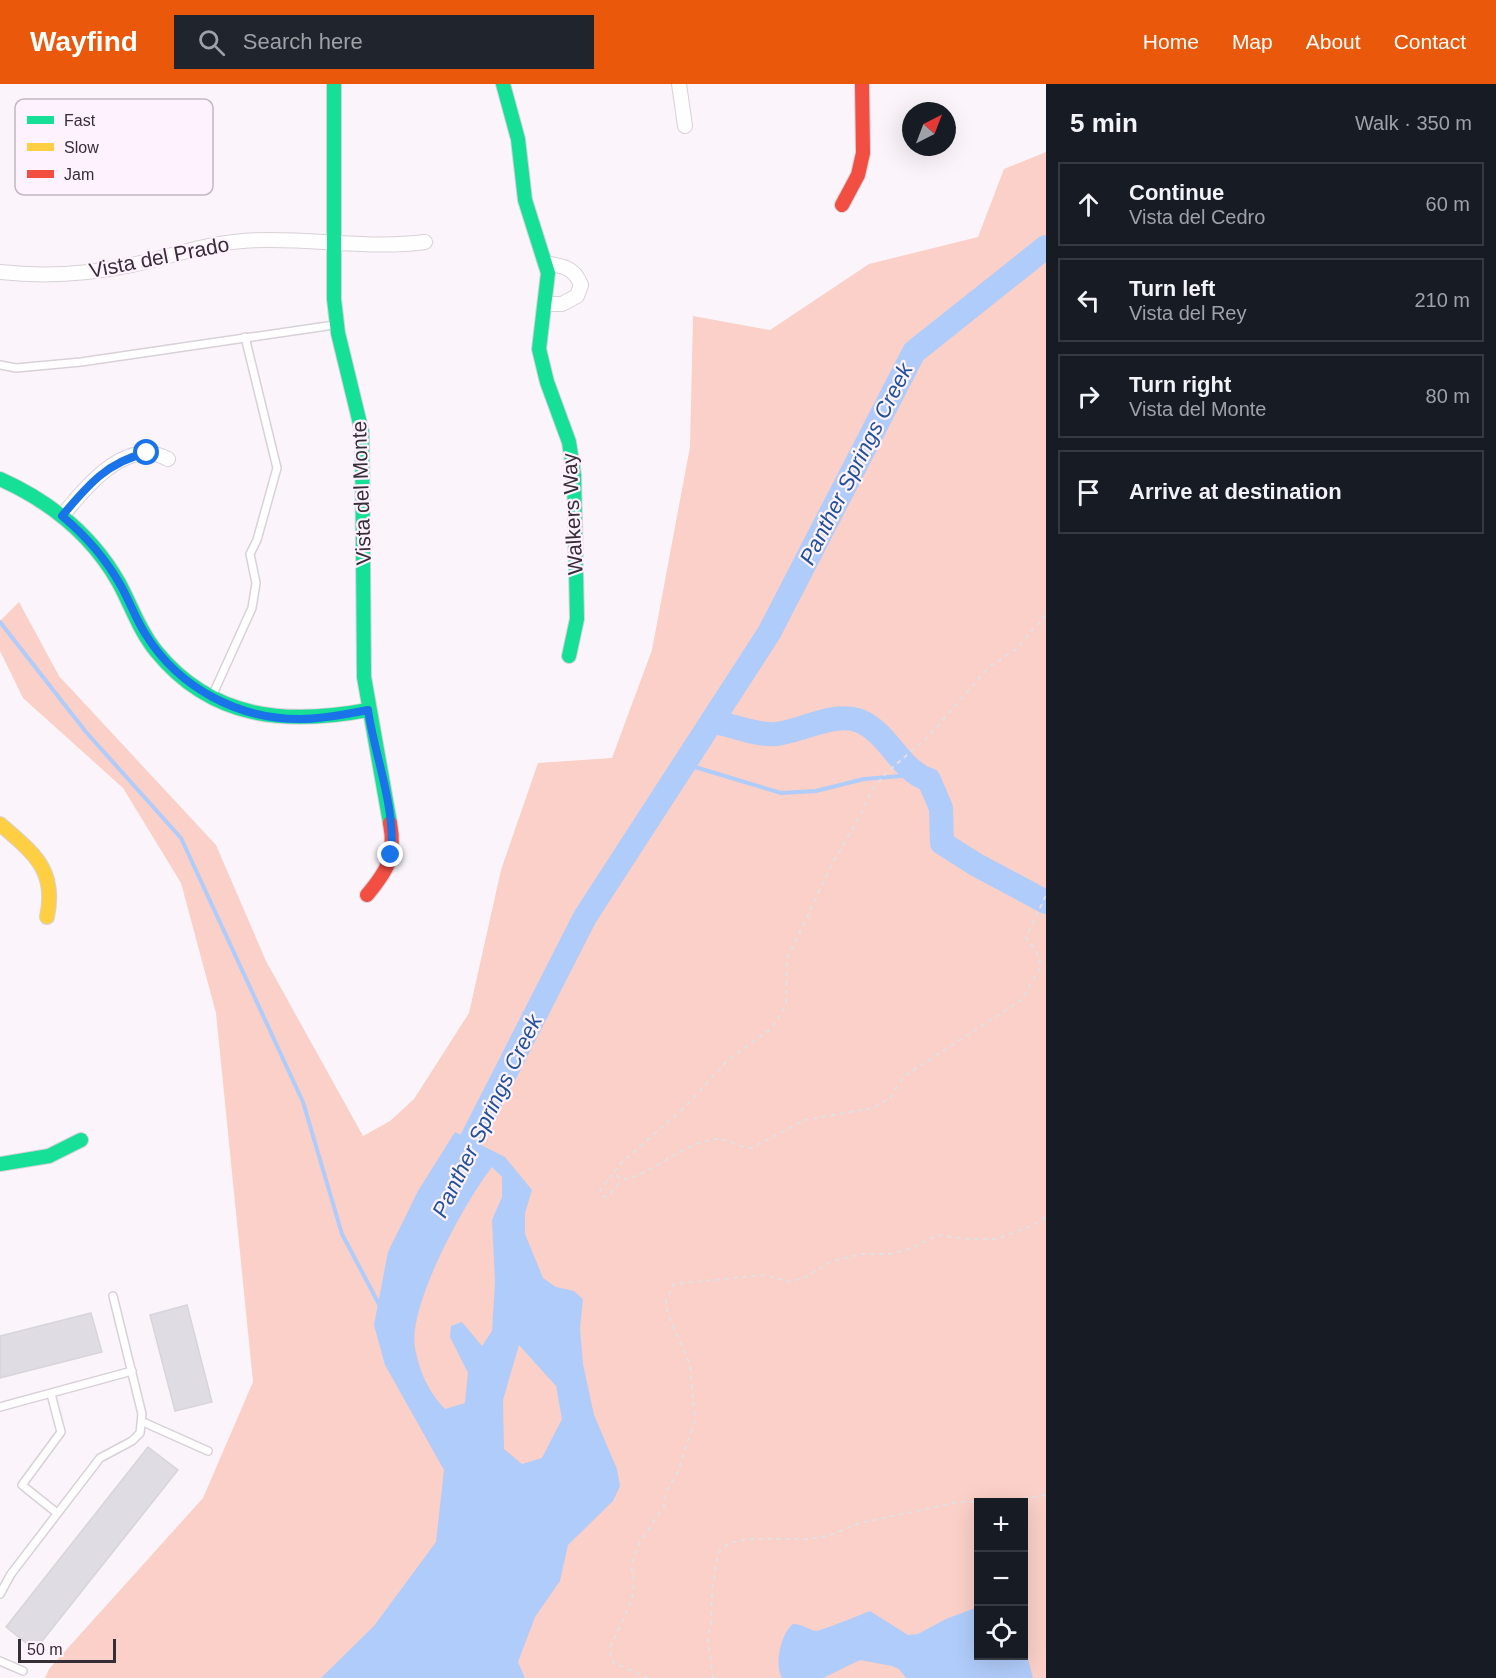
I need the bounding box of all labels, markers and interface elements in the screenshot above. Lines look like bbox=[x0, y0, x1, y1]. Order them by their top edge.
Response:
search box bbox=[174, 15, 594, 69]
text: Wayfind bbox=[30, 26, 138, 57]
icon: search bbox=[195, 26, 228, 59]
text: Search here bbox=[243, 29, 363, 54]
text: Home bbox=[1143, 30, 1199, 53]
text: Map bbox=[1232, 30, 1273, 53]
text: About bbox=[1306, 30, 1361, 53]
text: Contact bbox=[1394, 30, 1466, 53]
legend bbox=[15, 99, 213, 195]
north arrow bbox=[902, 102, 956, 156]
text: 5 min bbox=[1070, 108, 1138, 138]
text: Fast bbox=[64, 112, 96, 129]
text: Walk · 350 m bbox=[1355, 112, 1472, 134]
text: Slow bbox=[64, 139, 99, 156]
text: Jam bbox=[64, 166, 94, 183]
text: Continue bbox=[1129, 180, 1224, 205]
icon: ahead bbox=[1072, 188, 1105, 221]
text: 60 m bbox=[1426, 193, 1470, 215]
text: Vista del Cedro bbox=[1129, 206, 1265, 228]
street label: Vista del Prado bbox=[87, 232, 231, 282]
text: Turn left bbox=[1129, 276, 1215, 301]
icon: left bbox=[1072, 284, 1105, 317]
text: 210 m bbox=[1414, 289, 1470, 311]
text: Vista del Rey bbox=[1129, 302, 1246, 324]
water label: Panther Springs Creek bbox=[794, 358, 918, 569]
text: Turn right bbox=[1129, 372, 1231, 397]
icon: right bbox=[1072, 380, 1105, 413]
text: 80 m bbox=[1426, 385, 1470, 407]
text: Vista del Monte bbox=[1129, 398, 1267, 420]
street label: Vista del Monte bbox=[347, 420, 375, 566]
route start bbox=[133, 439, 159, 465]
street label: Walkers Way bbox=[557, 452, 587, 576]
icon: arrive bbox=[1072, 476, 1105, 509]
text: Arrive at destination bbox=[1129, 479, 1342, 504]
route end bbox=[377, 841, 403, 867]
water label: Panther Springs Creek bbox=[427, 1010, 547, 1221]
map controls bbox=[974, 1498, 1028, 1660]
button: + bbox=[974, 1498, 1028, 1552]
button: − bbox=[974, 1552, 1028, 1606]
button: locate bbox=[974, 1606, 1028, 1660]
scale bar bbox=[18, 1636, 116, 1664]
text: 50 m bbox=[27, 1641, 63, 1658]

